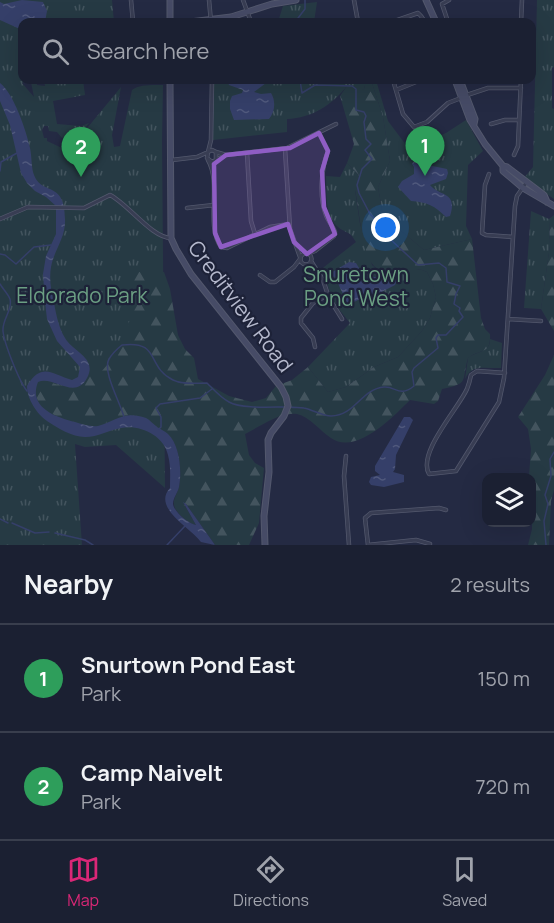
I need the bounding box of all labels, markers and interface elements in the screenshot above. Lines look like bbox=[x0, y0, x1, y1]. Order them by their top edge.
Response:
search box bbox=[18, 18, 536, 84]
icon: search bbox=[39, 35, 72, 68]
text: Search here bbox=[87, 36, 209, 66]
pin: 1 bbox=[406, 126, 444, 176]
pin: 2 bbox=[62, 128, 100, 177]
your location bbox=[371, 213, 400, 242]
street label: Creditview Road bbox=[182, 235, 300, 377]
park label: Snuretown Pond West bbox=[303, 260, 409, 312]
park label: Eldorado Park bbox=[16, 281, 148, 309]
map controls bbox=[482, 473, 536, 527]
button: layers bbox=[482, 473, 536, 527]
text: Nearby bbox=[24, 566, 113, 602]
text: 2 results bbox=[450, 571, 530, 598]
text: Snurtown Pond East bbox=[81, 650, 296, 680]
text: 1 bbox=[39, 665, 48, 692]
text: 150 m bbox=[477, 665, 530, 692]
text: Park bbox=[81, 680, 121, 707]
text: Camp Naivelt bbox=[81, 758, 223, 788]
text: 2 bbox=[38, 773, 49, 800]
text: 720 m bbox=[475, 773, 530, 800]
text: Park bbox=[81, 788, 121, 815]
tab: Map bbox=[67, 853, 100, 911]
tab: Directions bbox=[233, 853, 309, 911]
tab: Saved bbox=[442, 853, 487, 911]

